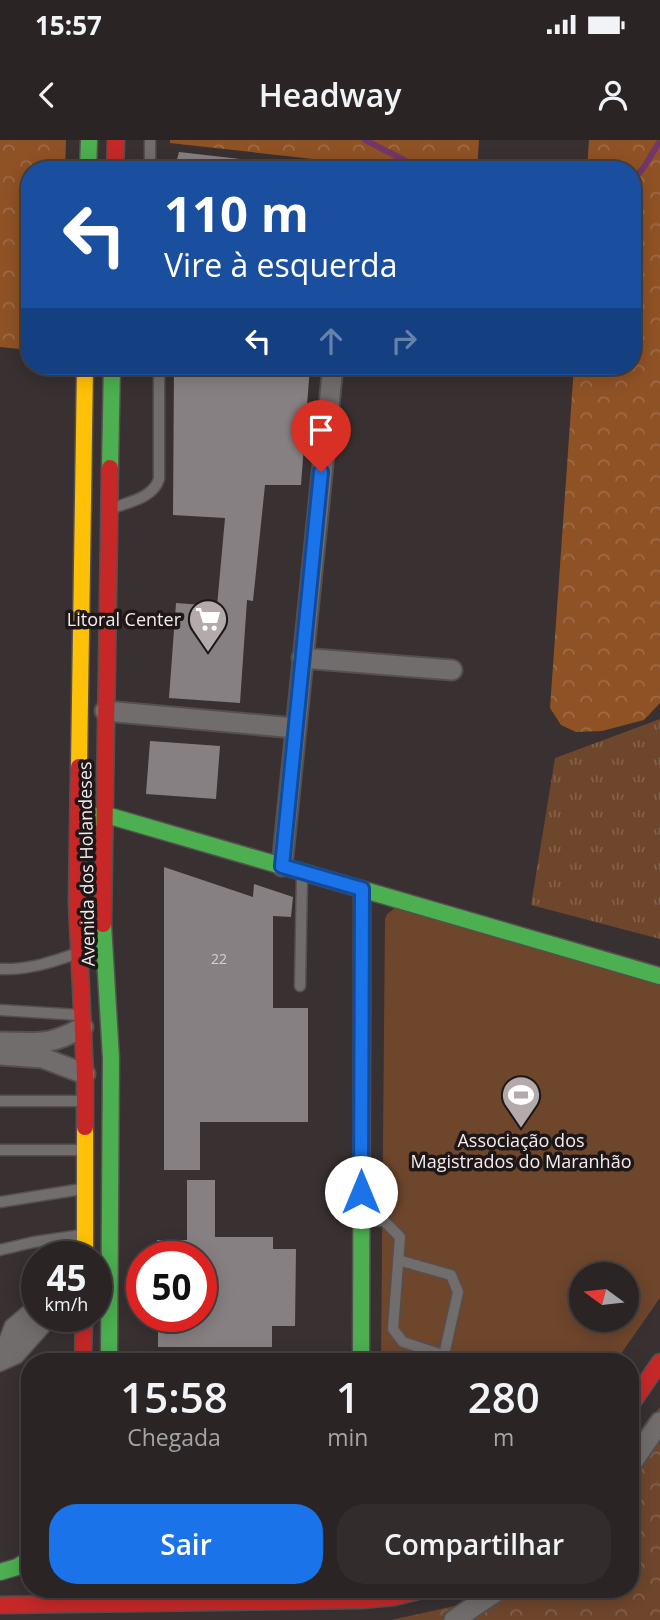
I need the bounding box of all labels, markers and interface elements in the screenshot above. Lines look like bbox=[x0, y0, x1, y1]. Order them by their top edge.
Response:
text: 15:57 bbox=[35, 7, 102, 43]
text: Headway bbox=[259, 73, 401, 116]
icon: back bbox=[28, 76, 66, 114]
icon: person bbox=[594, 76, 632, 114]
text: 110 m bbox=[164, 180, 309, 246]
icon: left bbox=[49, 189, 140, 280]
text: Vire à esquerda bbox=[164, 243, 397, 286]
icon: left bbox=[239, 322, 277, 360]
icon: ahead bbox=[312, 322, 350, 360]
icon: right bbox=[385, 322, 423, 360]
pin bbox=[291, 400, 351, 472]
icon: arrive bbox=[302, 411, 340, 449]
supermarket icon: Litoral Center bbox=[187, 598, 229, 653]
place label: Litoral Center bbox=[67, 607, 182, 631]
street label: Avenida dos Holandeses bbox=[72, 761, 100, 967]
house number: 22 bbox=[211, 949, 227, 968]
sports icon: Associação dos Magistrados do Maranhão bbox=[500, 1074, 542, 1129]
place label: Associação dos Magistrados do Maranhão bbox=[411, 1128, 631, 1173]
position arrow bbox=[324, 1155, 398, 1229]
speed limit sign: 50 bbox=[126, 1241, 217, 1332]
text: 45 bbox=[46, 1254, 87, 1301]
north arrow bbox=[569, 1262, 639, 1332]
map controls bbox=[569, 1262, 639, 1332]
text: km/h bbox=[45, 1292, 88, 1316]
text: 15:58 bbox=[120, 1368, 228, 1425]
text: 1 bbox=[336, 1368, 360, 1425]
text: 280 bbox=[468, 1368, 540, 1425]
text: Chegada bbox=[127, 1421, 221, 1453]
text: min bbox=[327, 1421, 368, 1453]
text: m bbox=[493, 1421, 514, 1453]
button: Sair bbox=[49, 1504, 323, 1584]
button: Compartilhar bbox=[337, 1504, 611, 1584]

